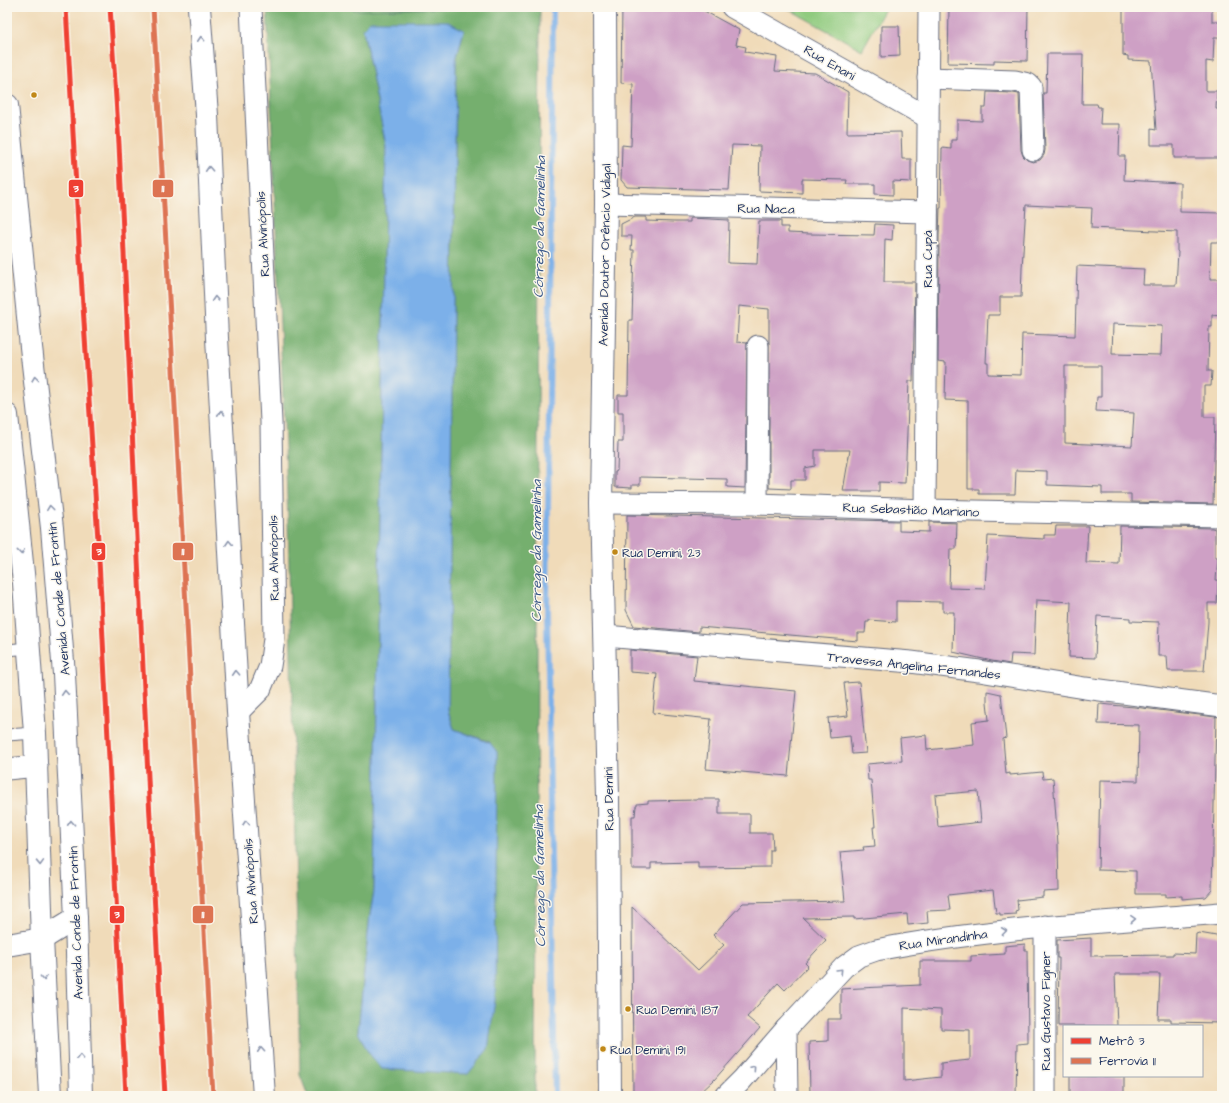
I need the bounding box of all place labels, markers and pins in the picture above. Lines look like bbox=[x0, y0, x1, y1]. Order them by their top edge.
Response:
unlabelled marker bbox=[29, 90, 39, 100]
place label: Rua Demini, 23 bbox=[622, 545, 701, 562]
marker: Rua Demini, 23 bbox=[610, 547, 620, 557]
place label: Rua Demini, 187 bbox=[636, 1002, 719, 1019]
marker: Rua Demini, 187 bbox=[623, 1004, 633, 1014]
place label: Rua Demini, 191 bbox=[610, 1042, 686, 1059]
marker: Rua Demini, 191 bbox=[598, 1044, 608, 1054]

